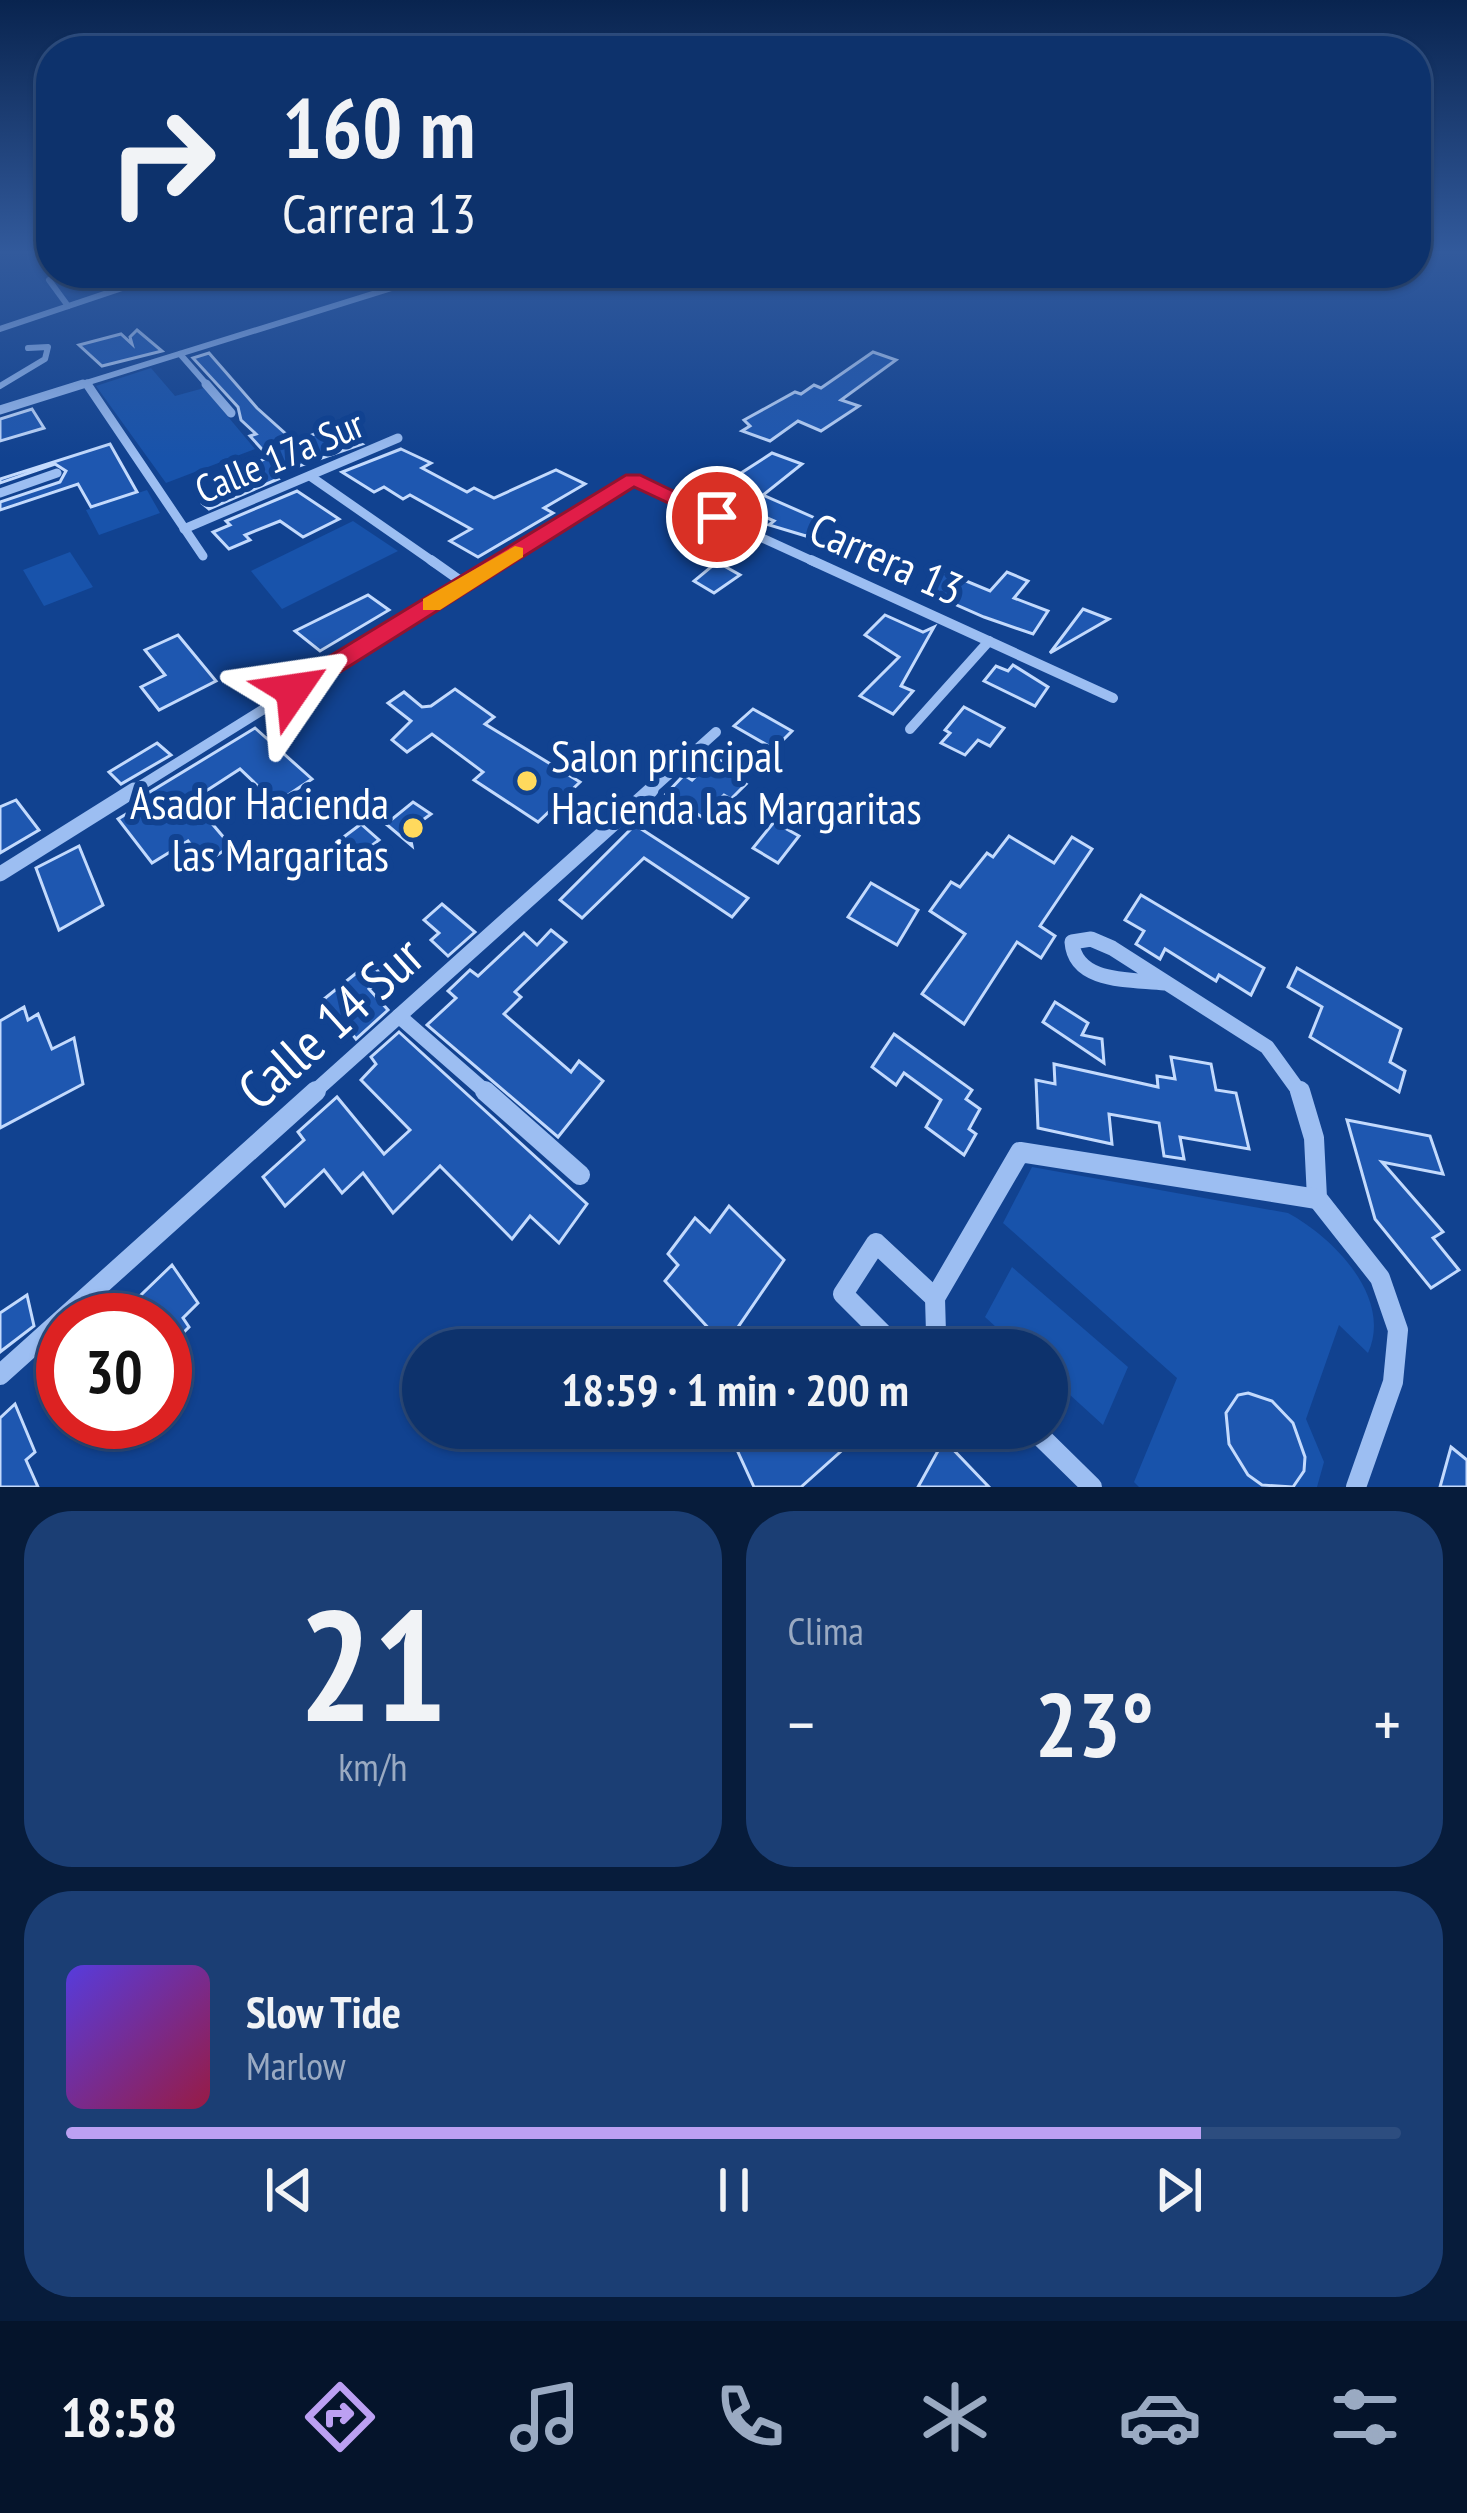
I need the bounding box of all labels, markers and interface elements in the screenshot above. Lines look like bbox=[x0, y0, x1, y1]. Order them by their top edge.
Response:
text: 160 m bbox=[282, 72, 475, 181]
icon: right bbox=[84, 84, 240, 240]
text: Carrera 13 bbox=[282, 178, 476, 248]
street label: Calle 17a Sur bbox=[187, 398, 371, 514]
pin bbox=[666, 466, 768, 568]
icon: arrive bbox=[684, 484, 750, 550]
street label: Carrera 13 bbox=[801, 499, 973, 617]
position arrow bbox=[230, 627, 356, 753]
place label: Salon principal Hacienda las Margaritas bbox=[551, 726, 922, 836]
marker: Salon principal Hacienda las Margaritas bbox=[514, 768, 540, 794]
place label: Asador Hacienda las Margaritas bbox=[130, 773, 389, 883]
marker: Asador Hacienda las Margaritas bbox=[400, 815, 426, 841]
street label: Calle 14 Sur bbox=[223, 920, 438, 1124]
speed limit sign: 30 bbox=[36, 1293, 192, 1449]
text: 18:59 · 1 min · 200 m bbox=[561, 1360, 909, 1418]
text: 21 bbox=[298, 1562, 447, 1764]
text: Clima bbox=[788, 1605, 864, 1656]
text: 23° bbox=[1035, 1665, 1154, 1782]
text: − bbox=[788, 1681, 815, 1766]
text: + bbox=[1374, 1681, 1401, 1766]
text: km/h bbox=[338, 1741, 407, 1792]
text: Slow Tide bbox=[246, 1982, 401, 2040]
text: Marlow bbox=[246, 2040, 346, 2091]
icon: previous bbox=[256, 2157, 322, 2223]
icon: pause bbox=[701, 2157, 767, 2223]
icon: next bbox=[1146, 2157, 1212, 2223]
icon: directions bbox=[298, 2375, 382, 2459]
icon: music bbox=[503, 2375, 587, 2459]
icon: phone bbox=[708, 2375, 792, 2459]
icon: climate bbox=[913, 2375, 997, 2459]
icon: car bbox=[1118, 2375, 1202, 2459]
icon: filters bbox=[1323, 2375, 1407, 2459]
text: 18:58 bbox=[60, 2382, 177, 2452]

